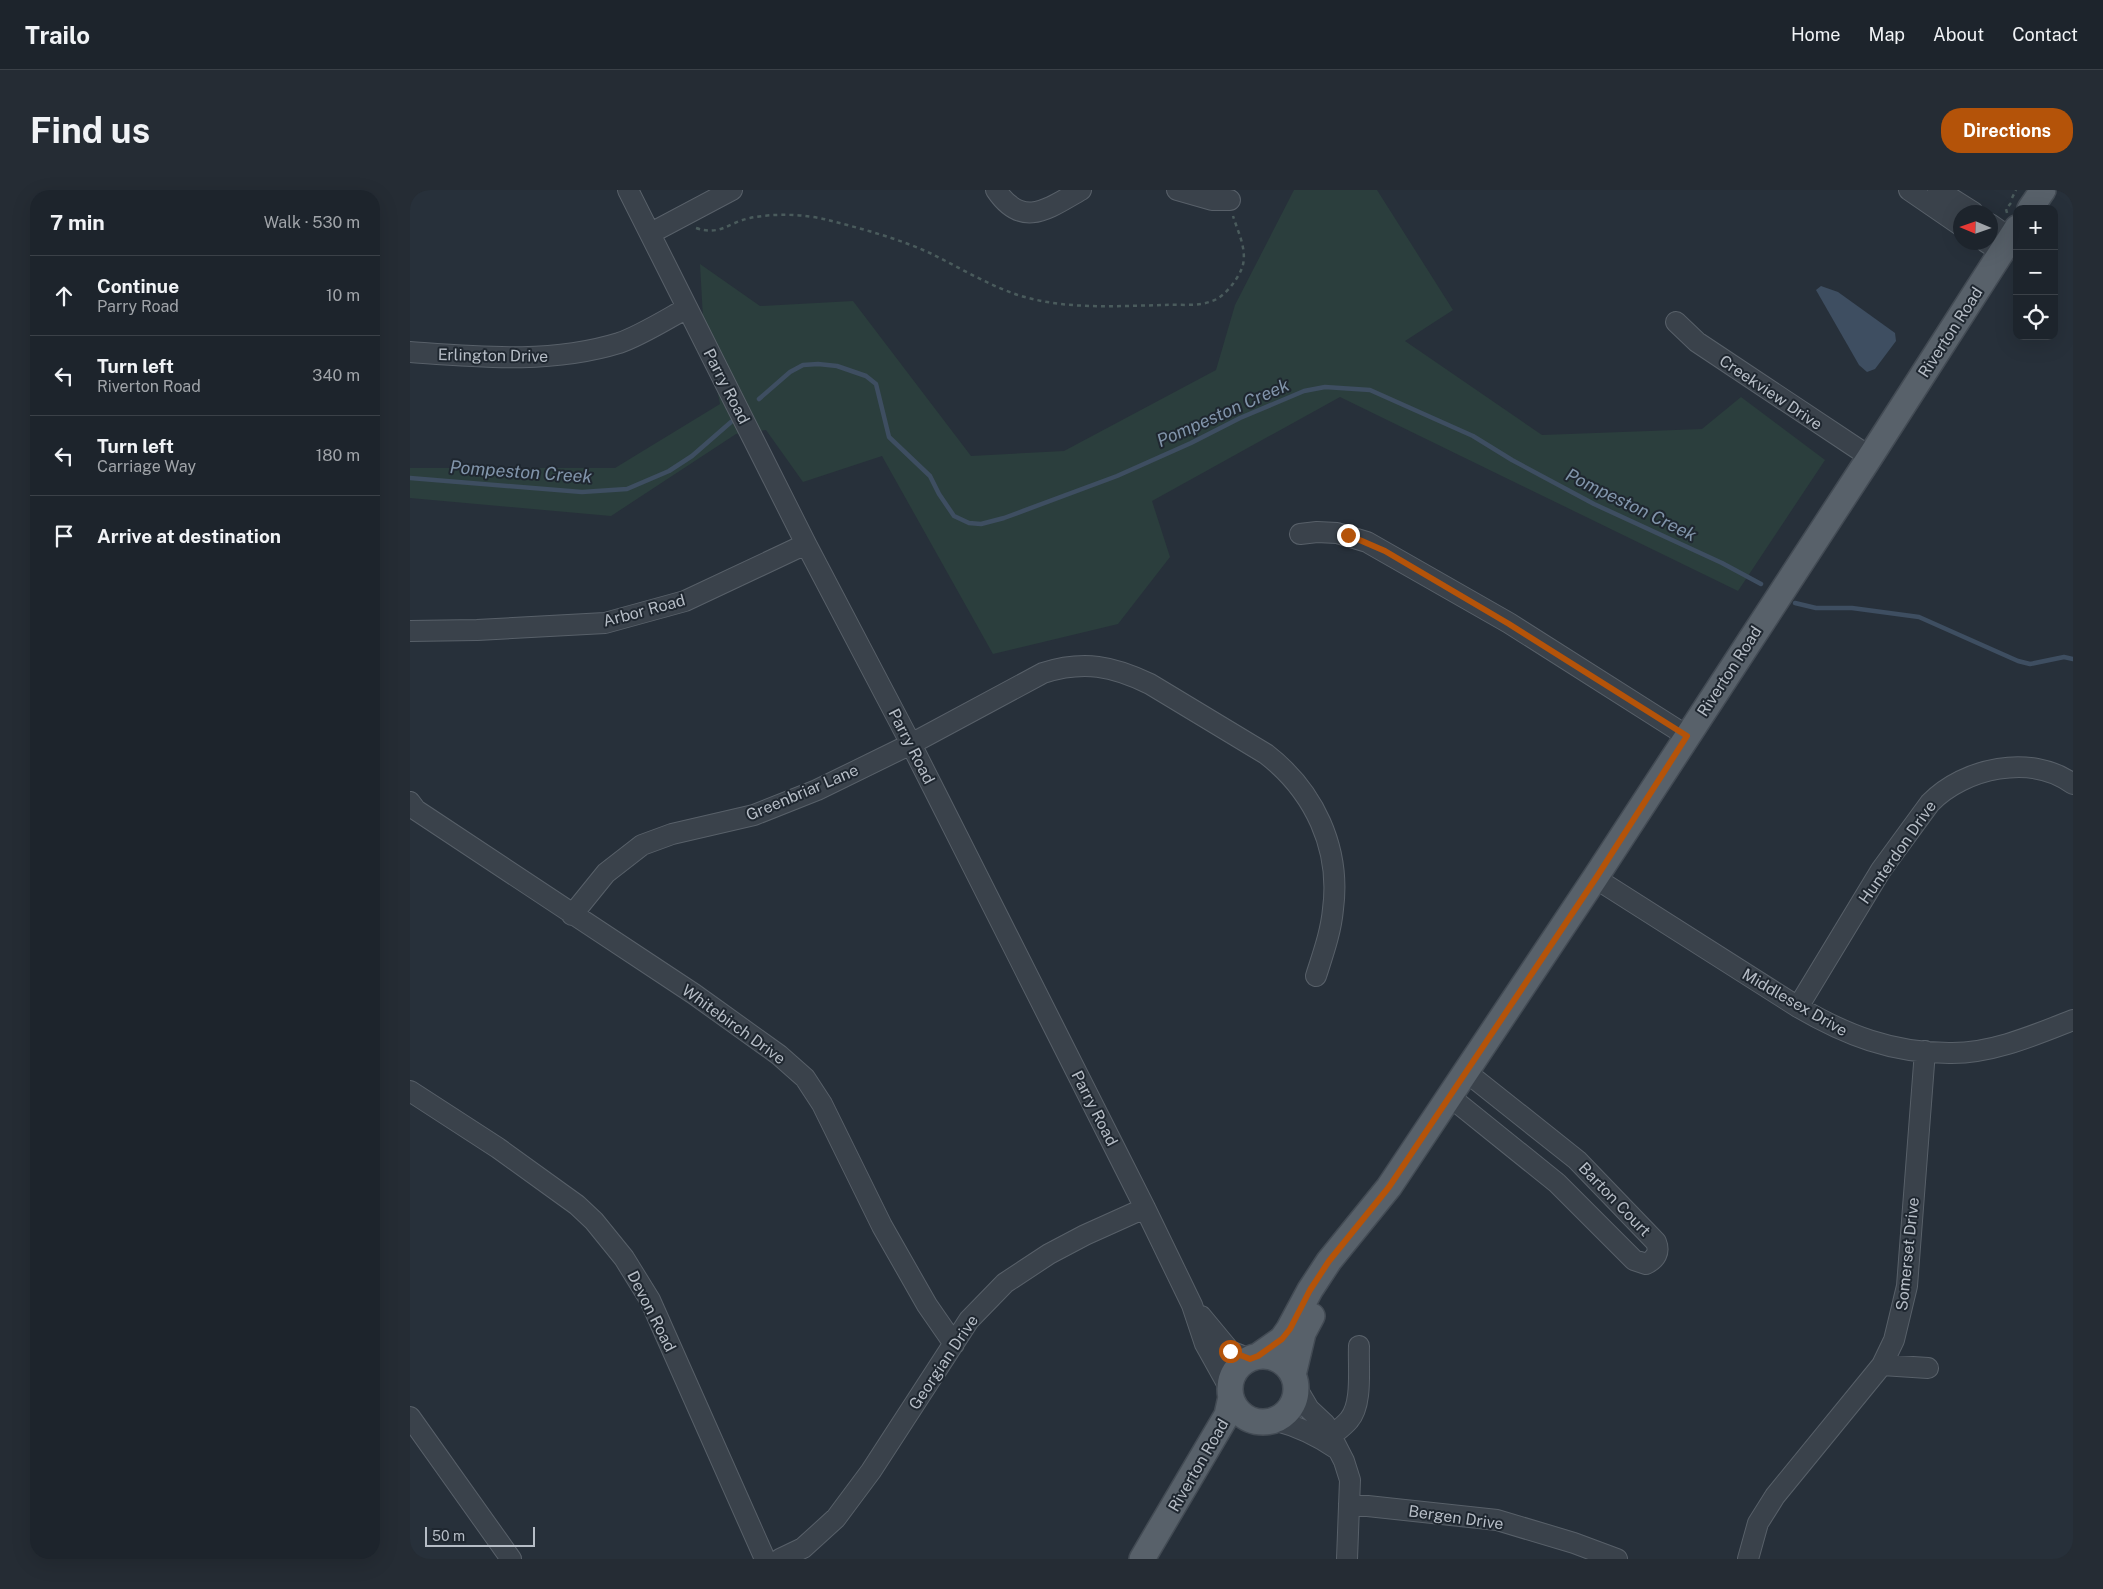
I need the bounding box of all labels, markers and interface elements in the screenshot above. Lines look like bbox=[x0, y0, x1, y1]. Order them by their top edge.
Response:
text: Trailo bbox=[25, 21, 90, 49]
text: Home bbox=[1791, 24, 1841, 45]
text: Map bbox=[1869, 24, 1905, 45]
text: About bbox=[1933, 24, 1984, 45]
text: Contact bbox=[2012, 24, 2078, 45]
button: Directions bbox=[1941, 108, 2073, 153]
text: Find us bbox=[30, 110, 150, 151]
north arrow bbox=[1953, 205, 1998, 250]
map controls bbox=[2013, 205, 2058, 340]
button: + bbox=[2013, 205, 2058, 250]
text: 7 min bbox=[50, 210, 105, 235]
text: Walk · 530 m bbox=[264, 213, 360, 232]
button: − bbox=[2013, 250, 2058, 295]
text: Continue bbox=[97, 275, 179, 297]
icon: ahead bbox=[50, 282, 78, 310]
street label: Riverton Road bbox=[1914, 284, 1987, 381]
text: 10 m bbox=[326, 286, 360, 305]
button: locate bbox=[2013, 295, 2058, 340]
text: Parry Road bbox=[97, 297, 179, 316]
street label: Erlington Drive bbox=[438, 345, 548, 366]
street label: Parry Road bbox=[700, 345, 754, 427]
street label: Creekview Drive bbox=[1716, 351, 1826, 434]
text: Turn left bbox=[97, 355, 174, 377]
icon: left bbox=[50, 362, 78, 390]
text: 340 m bbox=[312, 366, 360, 385]
water label: Pompeston Creek bbox=[1153, 374, 1293, 451]
text: Riverton Road bbox=[97, 377, 201, 396]
text: Turn left bbox=[97, 435, 174, 457]
icon: left bbox=[50, 442, 78, 470]
text: 180 m bbox=[316, 446, 360, 465]
water label: Pompeston Creek bbox=[449, 456, 593, 487]
text: Carriage Way bbox=[97, 457, 196, 476]
water label: Pompeston Creek bbox=[1562, 464, 1700, 545]
icon: arrive bbox=[50, 522, 78, 550]
route end bbox=[1337, 524, 1360, 547]
text: Arrive at destination bbox=[97, 525, 281, 547]
street label: Arbor Road bbox=[601, 590, 687, 631]
street label: Riverton Road bbox=[1693, 623, 1766, 720]
street label: Parry Road bbox=[885, 705, 939, 787]
street label: Greenbriar Lane bbox=[743, 760, 861, 825]
street label: Hunterdon Drive bbox=[1855, 797, 1940, 908]
street label: Middlesex Drive bbox=[1739, 965, 1851, 1040]
street label: Whitebirch Drive bbox=[678, 980, 789, 1068]
street label: Parry Road bbox=[1068, 1067, 1122, 1149]
street label: Barton Court bbox=[1575, 1158, 1655, 1240]
street label: Somerset Drive bbox=[1892, 1196, 1923, 1312]
street label: Devon Road bbox=[623, 1268, 680, 1355]
street label: Georgian Drive bbox=[905, 1311, 982, 1413]
route start bbox=[1219, 1340, 1242, 1363]
street label: Riverton Road bbox=[1164, 1416, 1233, 1515]
street label: Bergen Drive bbox=[1407, 1501, 1505, 1534]
scale bar bbox=[425, 1524, 535, 1547]
text: 50 m bbox=[432, 1528, 465, 1544]

